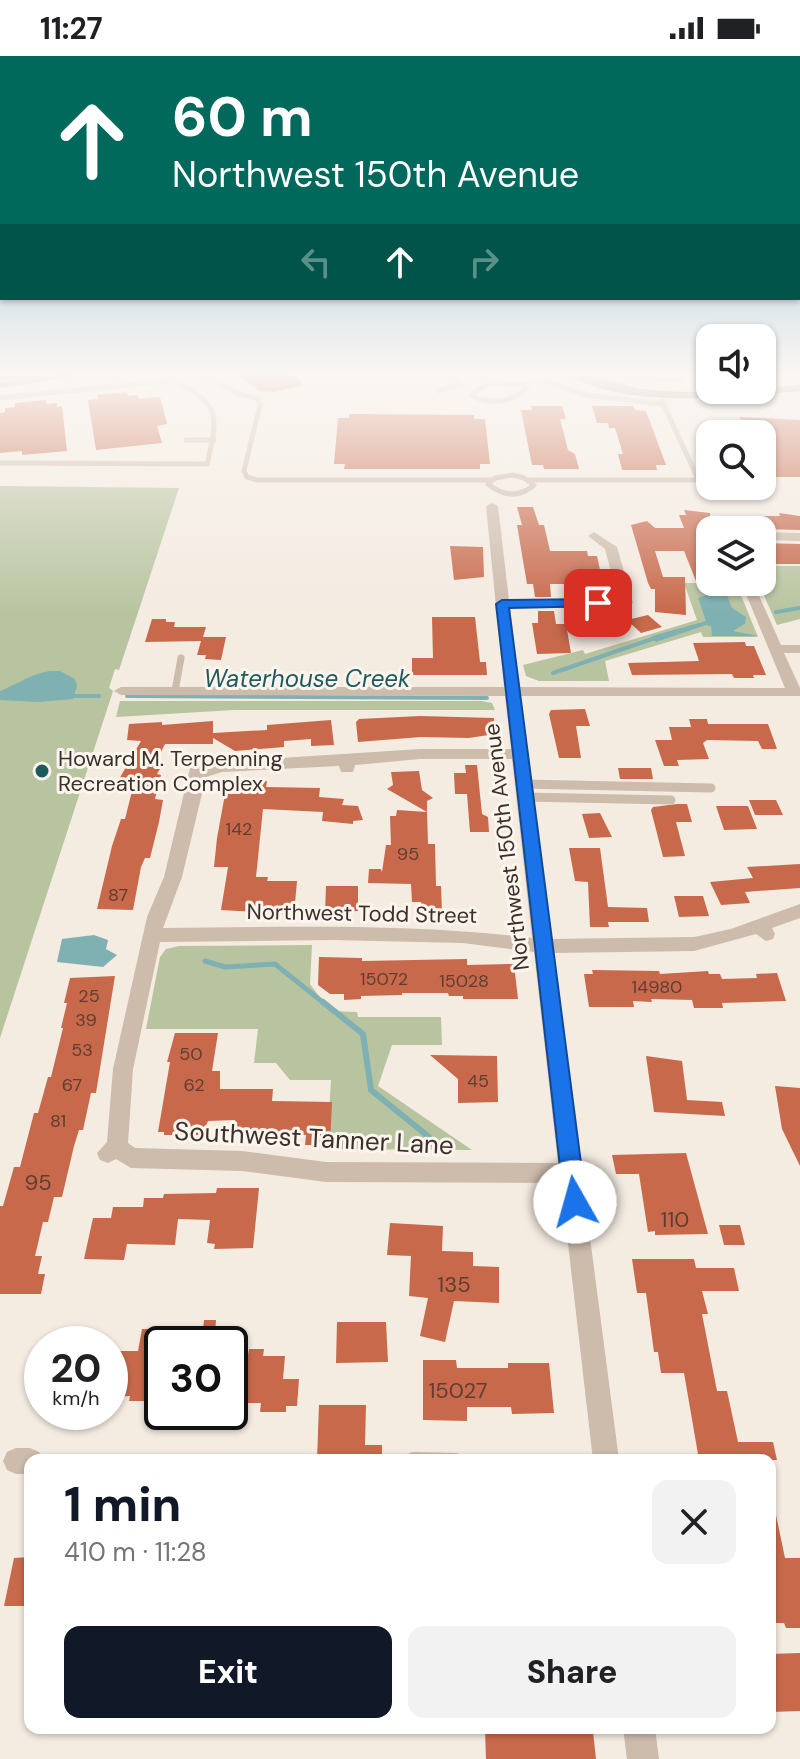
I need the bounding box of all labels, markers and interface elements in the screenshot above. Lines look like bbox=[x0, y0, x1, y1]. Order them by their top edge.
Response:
text: 11:27 bbox=[40, 9, 103, 48]
text: 60 m bbox=[172, 80, 313, 153]
icon: ahead bbox=[40, 88, 144, 192]
text: Northwest 150th Avenue bbox=[172, 151, 579, 198]
icon: left bbox=[294, 240, 338, 284]
icon: ahead bbox=[378, 240, 422, 284]
icon: right bbox=[462, 240, 506, 284]
map controls bbox=[696, 324, 776, 596]
button: sound bbox=[696, 324, 776, 404]
button: search bbox=[696, 420, 776, 500]
button: layers bbox=[696, 516, 776, 596]
pin bbox=[564, 569, 632, 637]
icon: arrive bbox=[576, 581, 620, 625]
water label: Waterhouse Creek bbox=[204, 663, 411, 694]
street label: Northwest 150th Avenue bbox=[477, 722, 536, 972]
place label: Howard M. Terpenning Recreation Complex bbox=[58, 744, 283, 798]
marker: Howard M. Terpenning Recreation Complex bbox=[33, 762, 51, 780]
house number: 142 bbox=[226, 817, 252, 841]
house number: 95 bbox=[397, 842, 419, 866]
house number: 87 bbox=[108, 883, 128, 907]
street label: Northwest Todd Street bbox=[246, 897, 478, 930]
house number: 15072 bbox=[360, 967, 408, 991]
house number: 15028 bbox=[439, 969, 489, 993]
house number: 14980 bbox=[632, 975, 682, 999]
house number: 25 bbox=[78, 984, 100, 1008]
house number: 39 bbox=[75, 1008, 97, 1032]
house number: 53 bbox=[71, 1038, 93, 1062]
house number: 50 bbox=[179, 1042, 203, 1066]
house number: 45 bbox=[467, 1069, 489, 1093]
house number: 67 bbox=[62, 1073, 82, 1097]
house number: 62 bbox=[183, 1073, 205, 1097]
house number: 81 bbox=[50, 1109, 66, 1133]
street label: Southwest Tanner Lane bbox=[173, 1114, 455, 1162]
position arrow bbox=[533, 1160, 617, 1244]
house number: 95 bbox=[24, 1168, 52, 1197]
house number: 110 bbox=[661, 1205, 689, 1234]
house number: 135 bbox=[437, 1270, 471, 1299]
speed limit sign: 30 bbox=[144, 1326, 248, 1430]
text: 20 bbox=[50, 1342, 102, 1394]
house number: 15027 bbox=[428, 1376, 488, 1405]
text: km/h bbox=[52, 1385, 100, 1411]
text: 1 min bbox=[64, 1473, 181, 1536]
button: close bbox=[652, 1480, 736, 1564]
text: 410 m · 11:28 bbox=[64, 1535, 207, 1569]
button: Exit bbox=[64, 1626, 392, 1718]
button: Share bbox=[408, 1626, 736, 1718]

